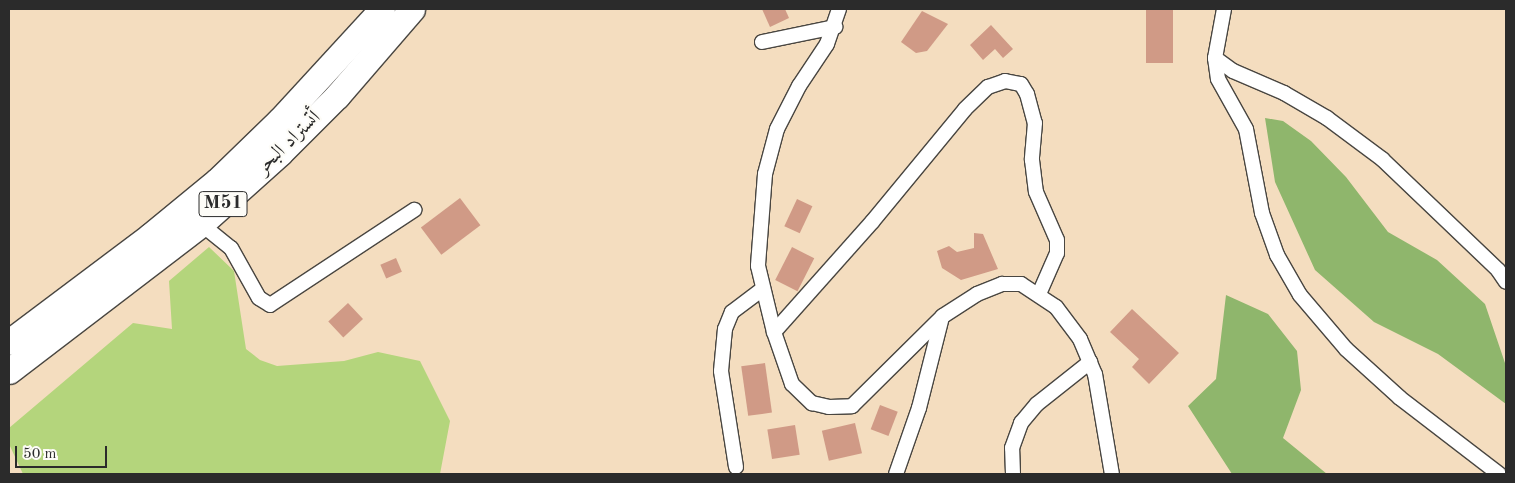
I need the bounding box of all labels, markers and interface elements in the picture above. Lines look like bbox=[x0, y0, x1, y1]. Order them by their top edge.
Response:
street label: أتستراد البحر bbox=[252, 106, 326, 180]
road number: M51 bbox=[198, 188, 248, 220]
scale bar bbox=[18, 436, 110, 468]
text: 50 m bbox=[23, 447, 57, 462]

